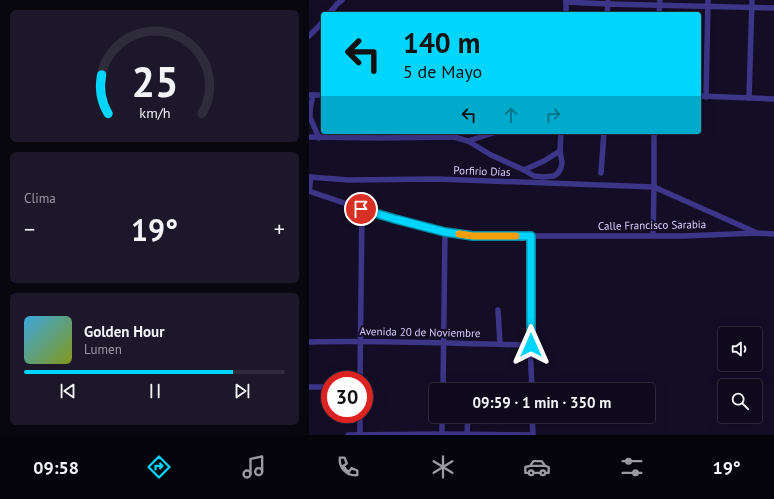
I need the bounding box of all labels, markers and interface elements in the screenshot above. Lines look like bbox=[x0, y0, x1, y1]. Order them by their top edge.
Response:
text: 140 m bbox=[403, 24, 480, 61]
icon: left bbox=[337, 28, 389, 80]
text: 25 bbox=[131, 55, 178, 108]
text: 5 de Mayo bbox=[403, 60, 482, 83]
text: km/h bbox=[139, 102, 170, 121]
icon: left bbox=[458, 104, 480, 126]
icon: ahead bbox=[500, 104, 522, 126]
icon: right bbox=[542, 104, 564, 126]
street label: Porfirio Días bbox=[453, 163, 511, 179]
text: Clima bbox=[24, 190, 56, 207]
pin bbox=[344, 192, 378, 226]
icon: arrive bbox=[350, 198, 372, 220]
text: 19° bbox=[131, 210, 178, 249]
text: − bbox=[24, 215, 35, 243]
text: + bbox=[274, 215, 285, 243]
street label: Calle Francisco Sarabia bbox=[598, 217, 706, 233]
text: Golden Hour bbox=[84, 322, 164, 341]
street label: Avenida 20 de Noviembre bbox=[360, 324, 481, 340]
position arrow bbox=[510, 324, 552, 366]
map controls bbox=[718, 327, 762, 423]
button: sound bbox=[718, 327, 762, 371]
text: Lumen bbox=[84, 341, 122, 358]
speed limit sign: 30 bbox=[321, 371, 373, 423]
button: search bbox=[718, 379, 762, 423]
icon: previous bbox=[57, 380, 79, 402]
icon: pause bbox=[144, 380, 166, 402]
icon: next bbox=[231, 380, 253, 402]
text: 09:59 · 1 min · 350 m bbox=[473, 393, 611, 412]
icon: directions bbox=[145, 453, 173, 481]
icon: music bbox=[240, 453, 268, 481]
icon: phone bbox=[334, 453, 362, 481]
icon: climate bbox=[429, 453, 457, 481]
icon: car bbox=[523, 453, 551, 481]
icon: filters bbox=[618, 453, 646, 481]
text: 09:58 bbox=[33, 456, 79, 479]
text: 19° bbox=[712, 456, 741, 479]

